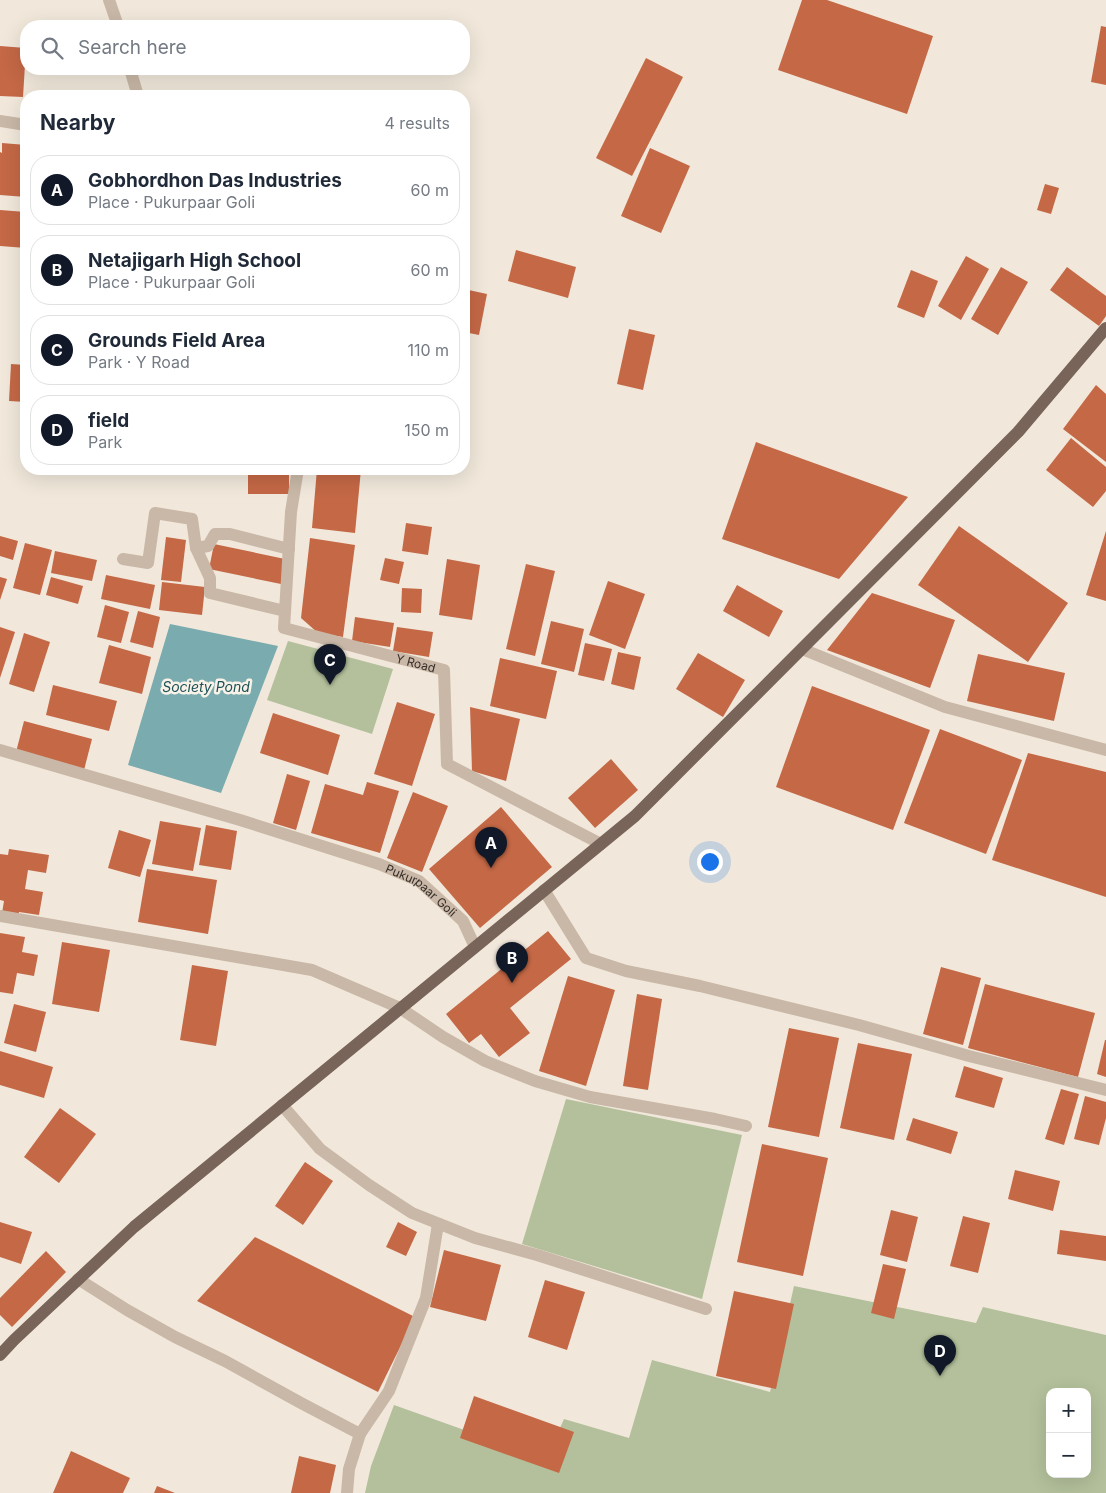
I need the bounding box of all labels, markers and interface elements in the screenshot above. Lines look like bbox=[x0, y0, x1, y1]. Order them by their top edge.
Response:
search box bbox=[20, 20, 470, 75]
icon: search bbox=[38, 34, 66, 62]
text: Search here bbox=[78, 36, 187, 59]
text: Nearby bbox=[40, 110, 115, 135]
text: 4 results bbox=[385, 113, 450, 133]
text: Gobhordhon Das Industries bbox=[88, 169, 342, 192]
text: A bbox=[51, 180, 63, 200]
text: 60 m bbox=[410, 180, 449, 200]
text: Place · Pukurpaar Goli bbox=[88, 192, 255, 212]
text: Netajigarh High School bbox=[88, 249, 301, 272]
text: B bbox=[52, 260, 62, 280]
text: 60 m bbox=[410, 260, 449, 280]
text: Place · Pukurpaar Goli bbox=[88, 272, 255, 292]
text: Grounds Field Area bbox=[88, 329, 265, 352]
text: C bbox=[51, 340, 63, 360]
text: 110 m bbox=[407, 340, 449, 360]
text: Park · Y Road bbox=[88, 352, 190, 372]
text: field bbox=[88, 409, 129, 432]
text: D bbox=[51, 420, 63, 440]
text: 150 m bbox=[404, 420, 449, 440]
text: Park bbox=[88, 432, 122, 452]
pin: C bbox=[314, 644, 346, 685]
street label: Y Road bbox=[394, 650, 437, 675]
water label: Society Pond bbox=[162, 678, 250, 695]
pin: A bbox=[475, 827, 507, 868]
your location bbox=[697, 849, 723, 875]
street label: Pukurpaar Goli bbox=[384, 860, 460, 919]
pin: B bbox=[496, 942, 528, 983]
pin: D bbox=[924, 1335, 956, 1376]
map controls bbox=[1046, 1388, 1091, 1478]
button: + bbox=[1046, 1388, 1091, 1433]
button: − bbox=[1046, 1433, 1091, 1478]

